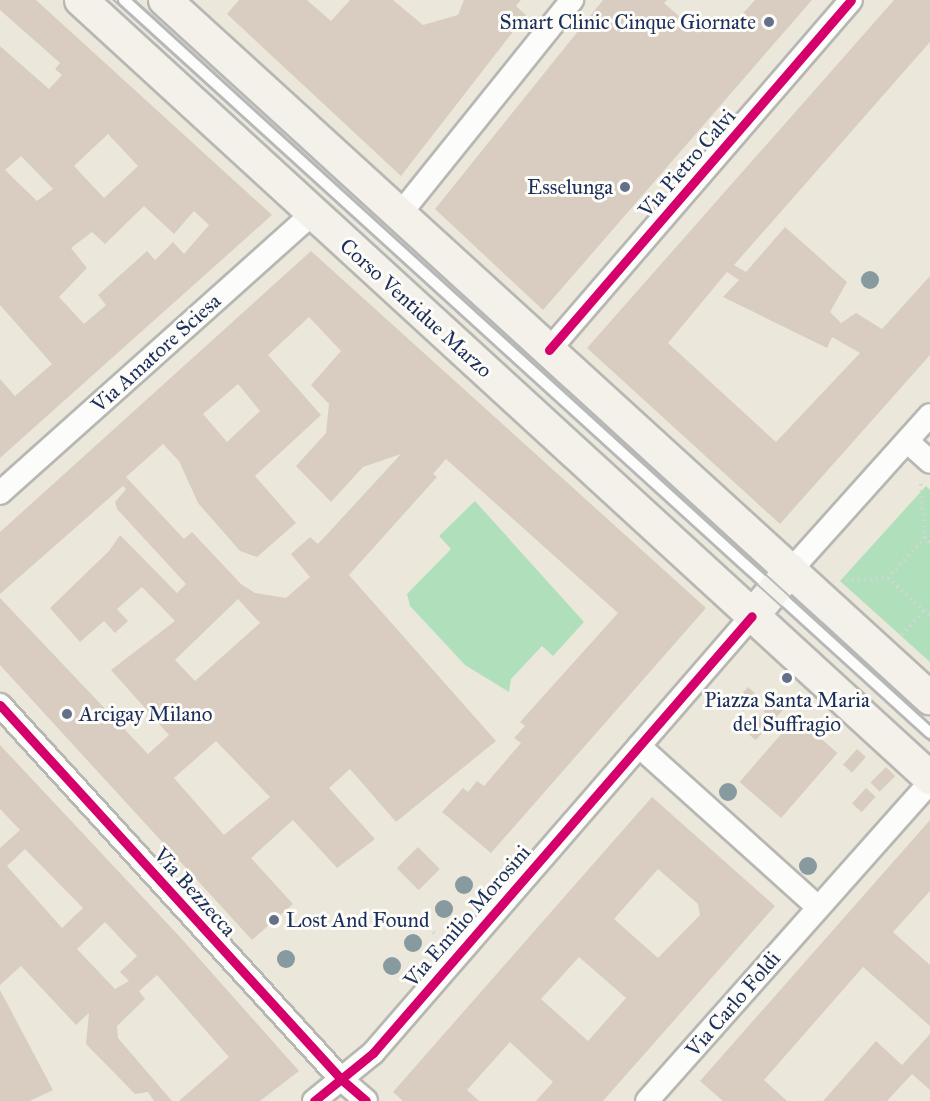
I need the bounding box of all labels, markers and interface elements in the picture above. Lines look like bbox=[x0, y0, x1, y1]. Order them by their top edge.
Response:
place label: Smart Clinic Cinque Giornate bbox=[500, 9, 756, 35]
marker: Smart Clinic Cinque Giornate bbox=[760, 13, 778, 31]
street label: Via Pietro Calvi bbox=[633, 104, 741, 222]
place label: Esselunga bbox=[527, 174, 613, 200]
marker: Esselunga bbox=[618, 180, 632, 194]
street label: Corso Ventidue Marzo bbox=[335, 233, 497, 383]
street label: Via Amatore Sciesa bbox=[86, 288, 226, 418]
marker: Piazza Santa Maria del Suffragio bbox=[780, 671, 794, 685]
place label: Piazza Santa Maria del Suffragio bbox=[704, 687, 870, 737]
place label: Arcigay Milano bbox=[79, 701, 212, 727]
marker: Arcigay Milano bbox=[60, 707, 74, 721]
street label: Via Emilio Morosini bbox=[398, 840, 536, 992]
street label: Via Bezzecca bbox=[148, 842, 242, 942]
place label: Lost And Found bbox=[286, 907, 430, 933]
marker: Lost And Found bbox=[267, 913, 281, 927]
street label: Via Carlo Foldi bbox=[680, 946, 786, 1062]

